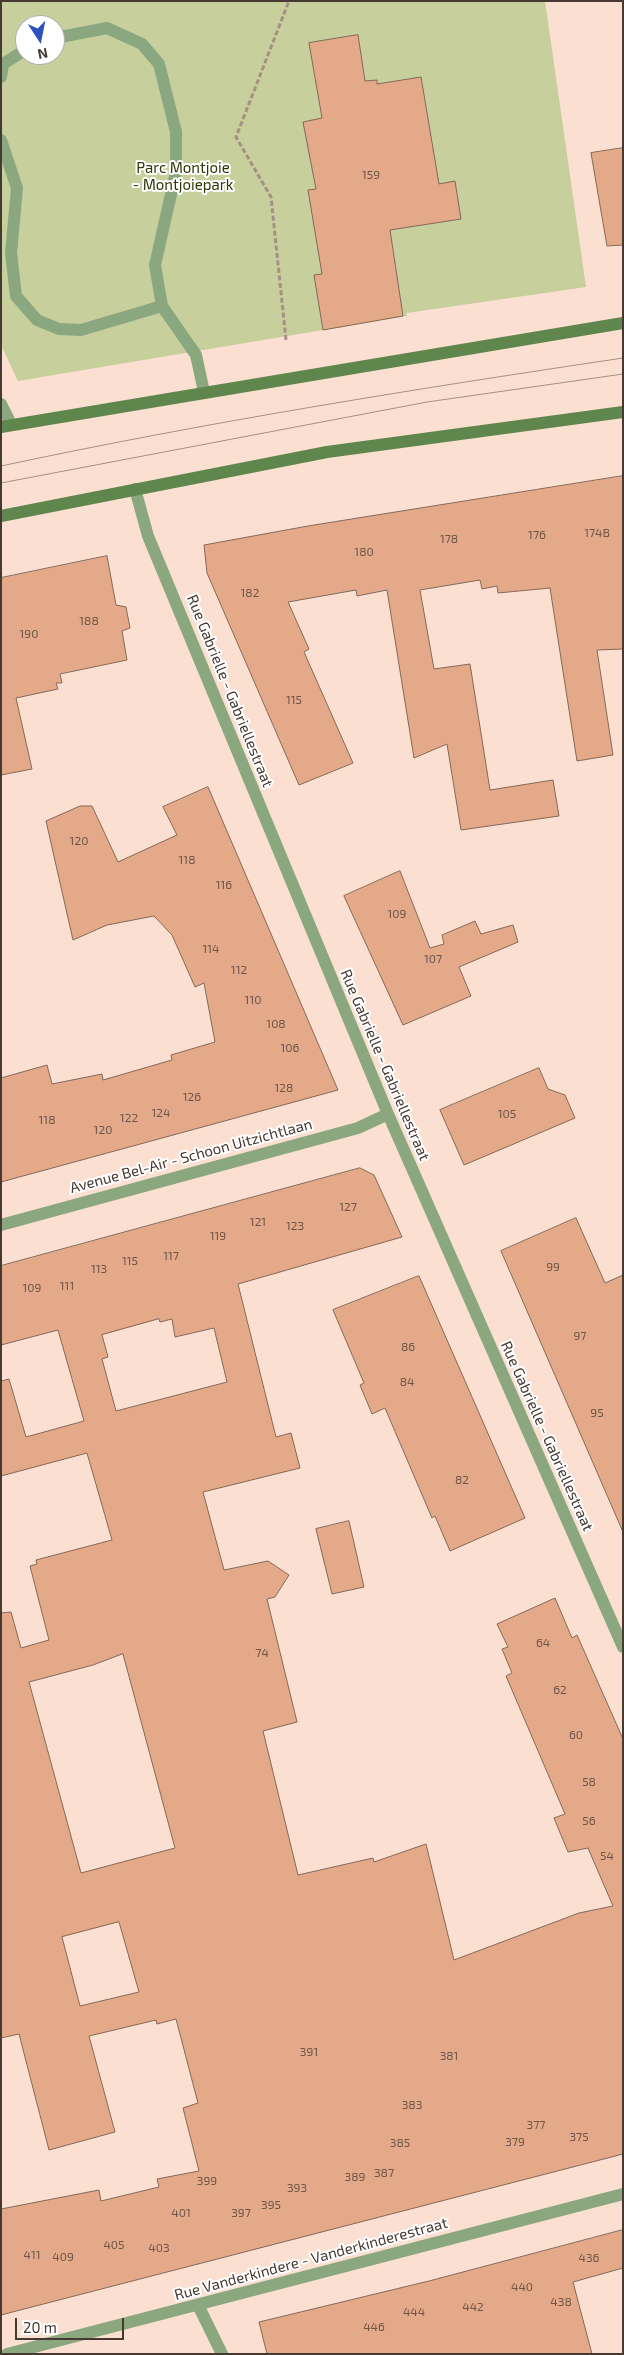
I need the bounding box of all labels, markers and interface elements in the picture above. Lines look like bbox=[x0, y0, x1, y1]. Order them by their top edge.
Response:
north arrow bbox=[15, 15, 65, 65]
text: N bbox=[36, 45, 49, 64]
park label: Parc Montjoie - Montjoiepark bbox=[133, 159, 233, 194]
house number: 159 bbox=[362, 168, 380, 182]
house number: 174B bbox=[584, 526, 610, 540]
house number: 176 bbox=[528, 528, 546, 542]
house number: 178 bbox=[440, 532, 458, 546]
house number: 180 bbox=[354, 545, 374, 559]
house number: 182 bbox=[241, 586, 259, 600]
street label: Rue Gabrielle - Gabriellestraat bbox=[183, 592, 277, 790]
house number: 188 bbox=[79, 614, 99, 628]
house number: 190 bbox=[20, 627, 38, 641]
house number: 115 bbox=[286, 693, 302, 707]
house number: 120 bbox=[70, 834, 88, 848]
house number: 118 bbox=[179, 853, 195, 867]
house number: 116 bbox=[216, 878, 232, 892]
house number: 109 bbox=[388, 907, 406, 921]
house number: 114 bbox=[203, 942, 219, 956]
house number: 107 bbox=[424, 952, 442, 966]
house number: 112 bbox=[231, 963, 247, 977]
street label: Rue Gabrielle - Gabriellestraat bbox=[336, 967, 434, 1163]
house number: 110 bbox=[245, 993, 261, 1007]
house number: 108 bbox=[266, 1017, 286, 1031]
house number: 106 bbox=[281, 1041, 299, 1055]
house number: 128 bbox=[275, 1081, 293, 1095]
house number: 126 bbox=[183, 1090, 201, 1104]
house number: 124 bbox=[152, 1106, 170, 1120]
house number: 105 bbox=[498, 1107, 516, 1121]
house number: 122 bbox=[120, 1111, 138, 1125]
house number: 118 bbox=[39, 1113, 55, 1127]
street label: Avenue Bel-Air - Schoon Uitzichtlaan bbox=[68, 1115, 314, 1197]
house number: 120 bbox=[94, 1123, 112, 1137]
house number: 127 bbox=[339, 1200, 357, 1214]
house number: 121 bbox=[250, 1215, 266, 1229]
house number: 123 bbox=[286, 1219, 304, 1233]
house number: 119 bbox=[210, 1229, 226, 1243]
house number: 117 bbox=[163, 1249, 179, 1263]
house number: 115 bbox=[122, 1254, 138, 1268]
house number: 99 bbox=[546, 1260, 560, 1274]
house number: 113 bbox=[91, 1262, 107, 1276]
house number: 111 bbox=[60, 1279, 74, 1293]
house number: 109 bbox=[23, 1281, 41, 1295]
house number: 97 bbox=[573, 1329, 587, 1343]
street label: Rue Gabrielle - Gabriellestraat bbox=[497, 1338, 597, 1534]
house number: 86 bbox=[401, 1340, 415, 1354]
house number: 84 bbox=[400, 1375, 414, 1389]
house number: 95 bbox=[590, 1406, 604, 1420]
house number: 82 bbox=[455, 1473, 469, 1487]
house number: 64 bbox=[536, 1636, 550, 1650]
house number: 74 bbox=[255, 1646, 269, 1660]
house number: 62 bbox=[553, 1683, 567, 1697]
house number: 60 bbox=[569, 1728, 583, 1742]
house number: 58 bbox=[582, 1775, 596, 1789]
house number: 56 bbox=[582, 1814, 596, 1828]
house number: 54 bbox=[600, 1849, 614, 1863]
house number: 391 bbox=[300, 2045, 318, 2059]
house number: 381 bbox=[440, 2049, 458, 2063]
house number: 383 bbox=[402, 2098, 422, 2112]
house number: 377 bbox=[527, 2118, 545, 2132]
house number: 375 bbox=[569, 2130, 589, 2144]
house number: 379 bbox=[505, 2135, 525, 2149]
house number: 385 bbox=[390, 2136, 410, 2150]
house number: 387 bbox=[374, 2166, 394, 2180]
house number: 389 bbox=[345, 2170, 365, 2184]
house number: 399 bbox=[197, 2174, 217, 2188]
house number: 393 bbox=[287, 2181, 307, 2195]
house number: 395 bbox=[261, 2198, 281, 2212]
house number: 401 bbox=[171, 2206, 191, 2220]
house number: 397 bbox=[231, 2206, 251, 2220]
street label: Rue Vanderkindere - Vanderkinderestraat bbox=[172, 2214, 450, 2304]
house number: 405 bbox=[103, 2238, 125, 2252]
house number: 403 bbox=[148, 2241, 170, 2255]
house number: 411 bbox=[24, 2248, 40, 2262]
house number: 409 bbox=[52, 2250, 74, 2264]
house number: 436 bbox=[579, 2251, 599, 2265]
house number: 440 bbox=[511, 2280, 533, 2294]
house number: 438 bbox=[550, 2295, 572, 2309]
house number: 442 bbox=[462, 2300, 484, 2314]
house number: 444 bbox=[403, 2305, 425, 2319]
scale bar bbox=[18, 2308, 126, 2340]
text: 20 m bbox=[23, 2318, 57, 2336]
house number: 446 bbox=[363, 2320, 385, 2334]

